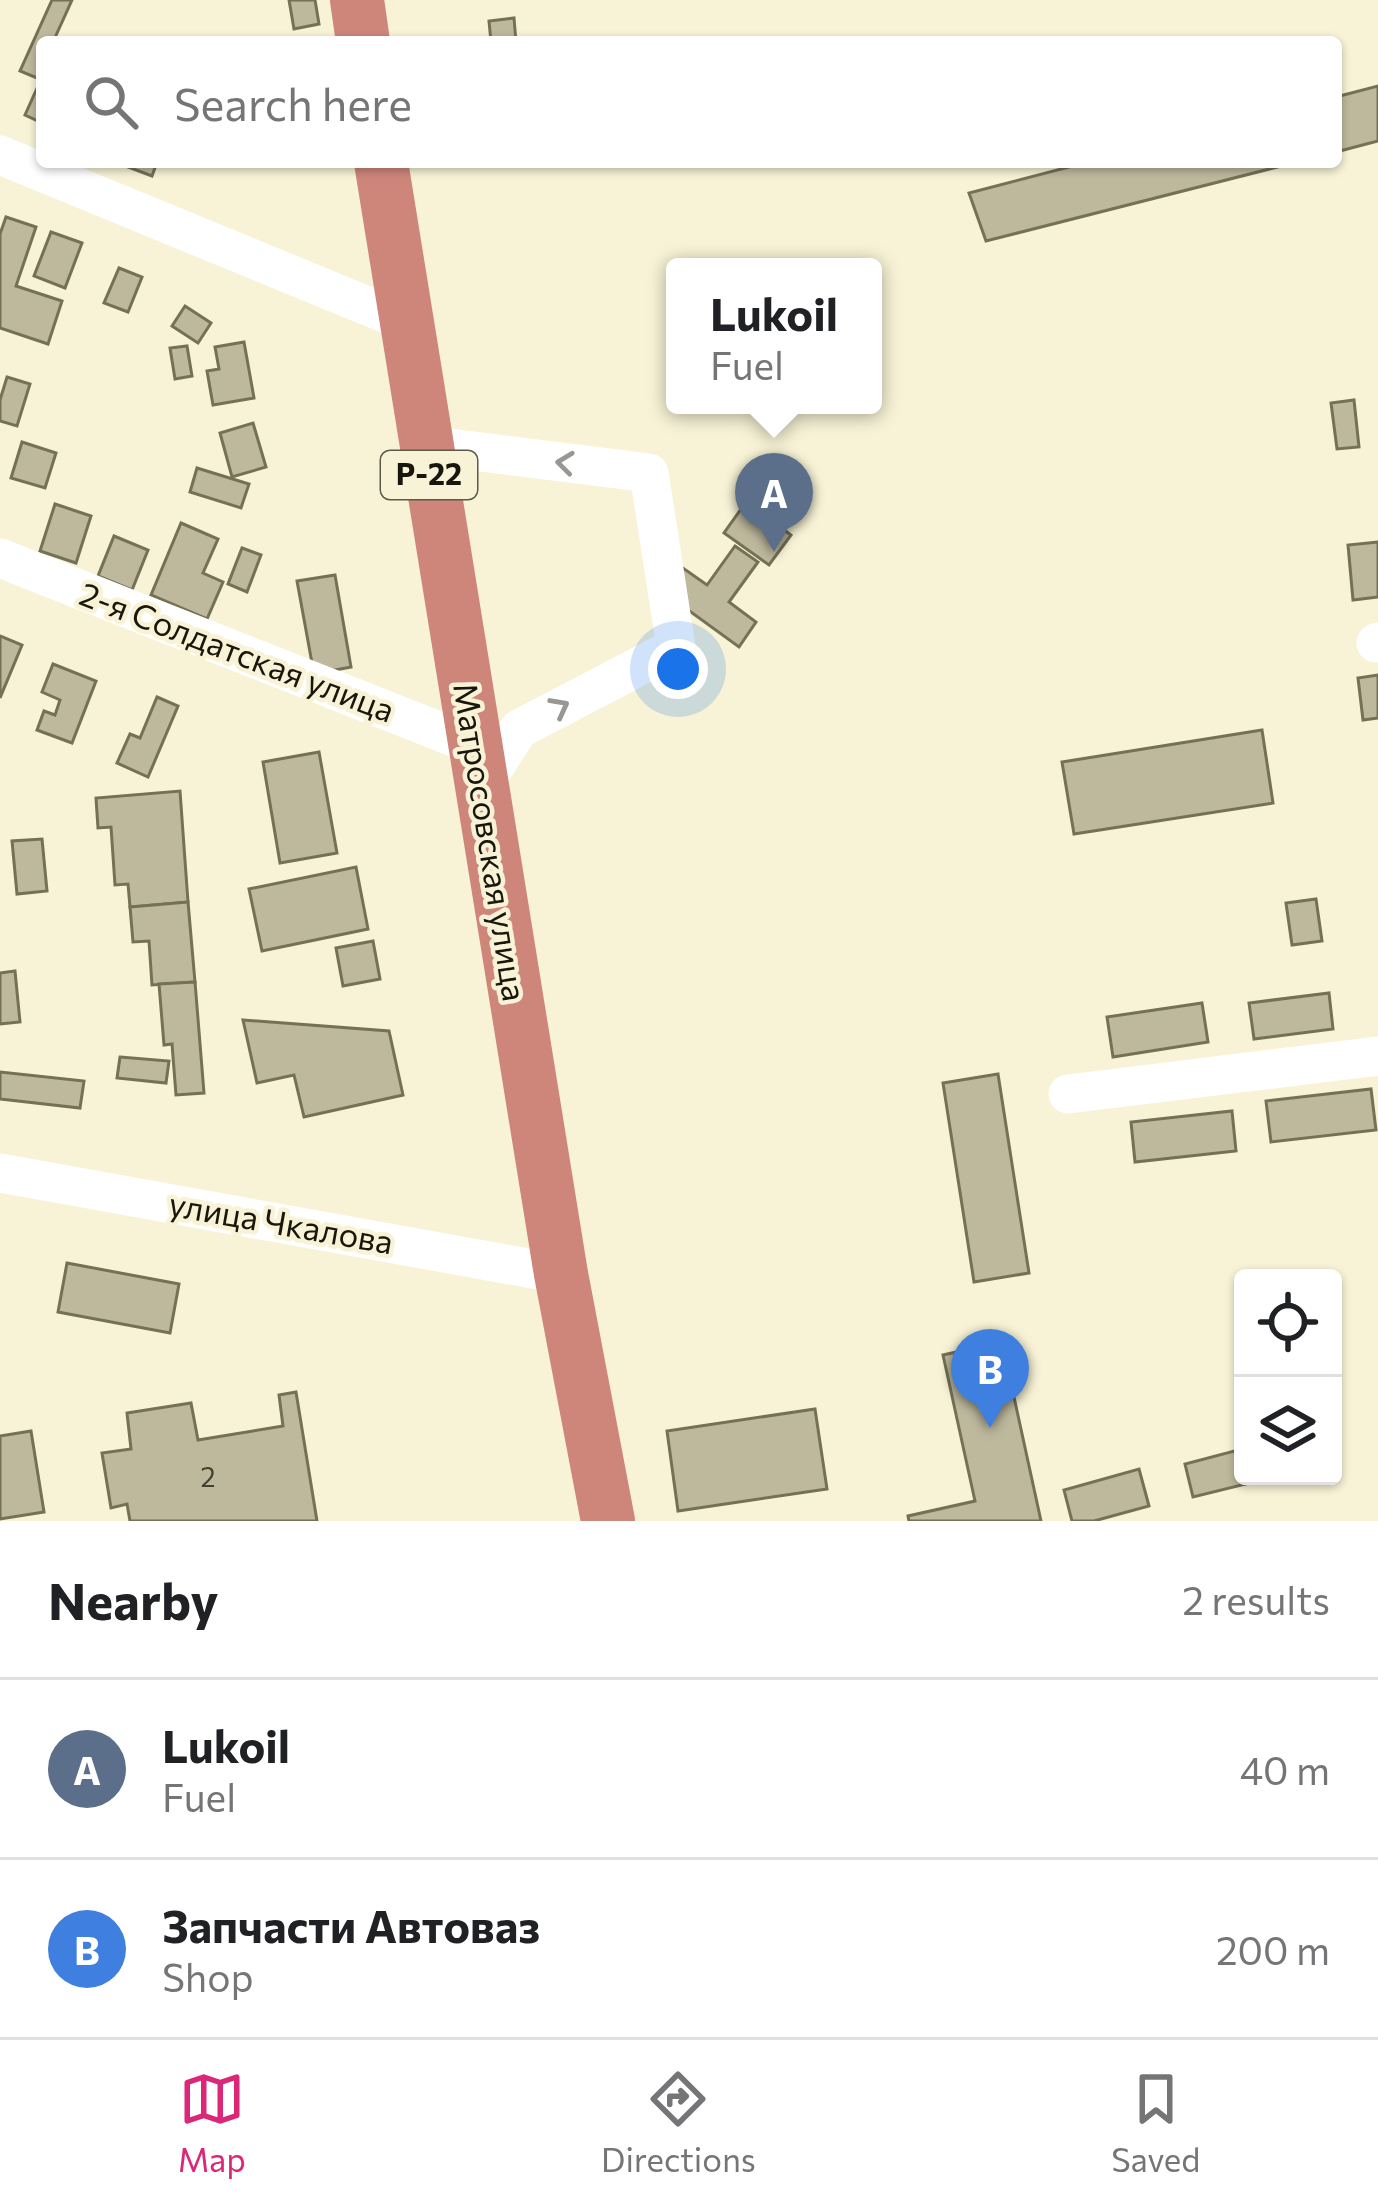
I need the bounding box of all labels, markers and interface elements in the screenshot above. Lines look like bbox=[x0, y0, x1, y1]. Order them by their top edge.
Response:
search box bbox=[36, 36, 1342, 168]
icon: search bbox=[78, 69, 144, 135]
text: Search here bbox=[174, 75, 412, 130]
popup bbox=[666, 258, 882, 414]
text: Lukoil bbox=[710, 285, 838, 340]
text: Fuel bbox=[710, 340, 784, 388]
road number: Р-22 bbox=[381, 451, 477, 499]
one-way arrow bbox=[555, 451, 575, 477]
pin: A bbox=[735, 453, 813, 552]
street label: 2-я Солдатская улица bbox=[74, 572, 401, 730]
your location bbox=[648, 639, 708, 699]
street label: Матросовская улица bbox=[446, 680, 537, 1004]
one-way arrow bbox=[548, 698, 569, 721]
street label: улица Чкалова bbox=[166, 1182, 397, 1261]
map controls bbox=[1234, 1269, 1342, 1485]
button: locate bbox=[1234, 1269, 1342, 1377]
pin: B bbox=[951, 1329, 1029, 1428]
button: layers bbox=[1234, 1377, 1342, 1485]
house number: 2 bbox=[201, 1460, 215, 1493]
text: Nearby bbox=[48, 1568, 218, 1631]
text: 2 results bbox=[1182, 1575, 1330, 1623]
text: Lukoil bbox=[162, 1717, 290, 1772]
text: A bbox=[73, 1745, 101, 1793]
text: 40 m bbox=[1240, 1745, 1330, 1793]
text: Fuel bbox=[162, 1772, 236, 1820]
text: Запчасти Автоваз bbox=[162, 1897, 540, 1952]
text: B bbox=[74, 1925, 100, 1973]
text: 200 m bbox=[1216, 1925, 1330, 1973]
text: Shop bbox=[162, 1952, 254, 2000]
tab: Map bbox=[178, 2066, 246, 2179]
tab: Directions bbox=[601, 2066, 756, 2179]
tab: Saved bbox=[1111, 2066, 1200, 2179]

